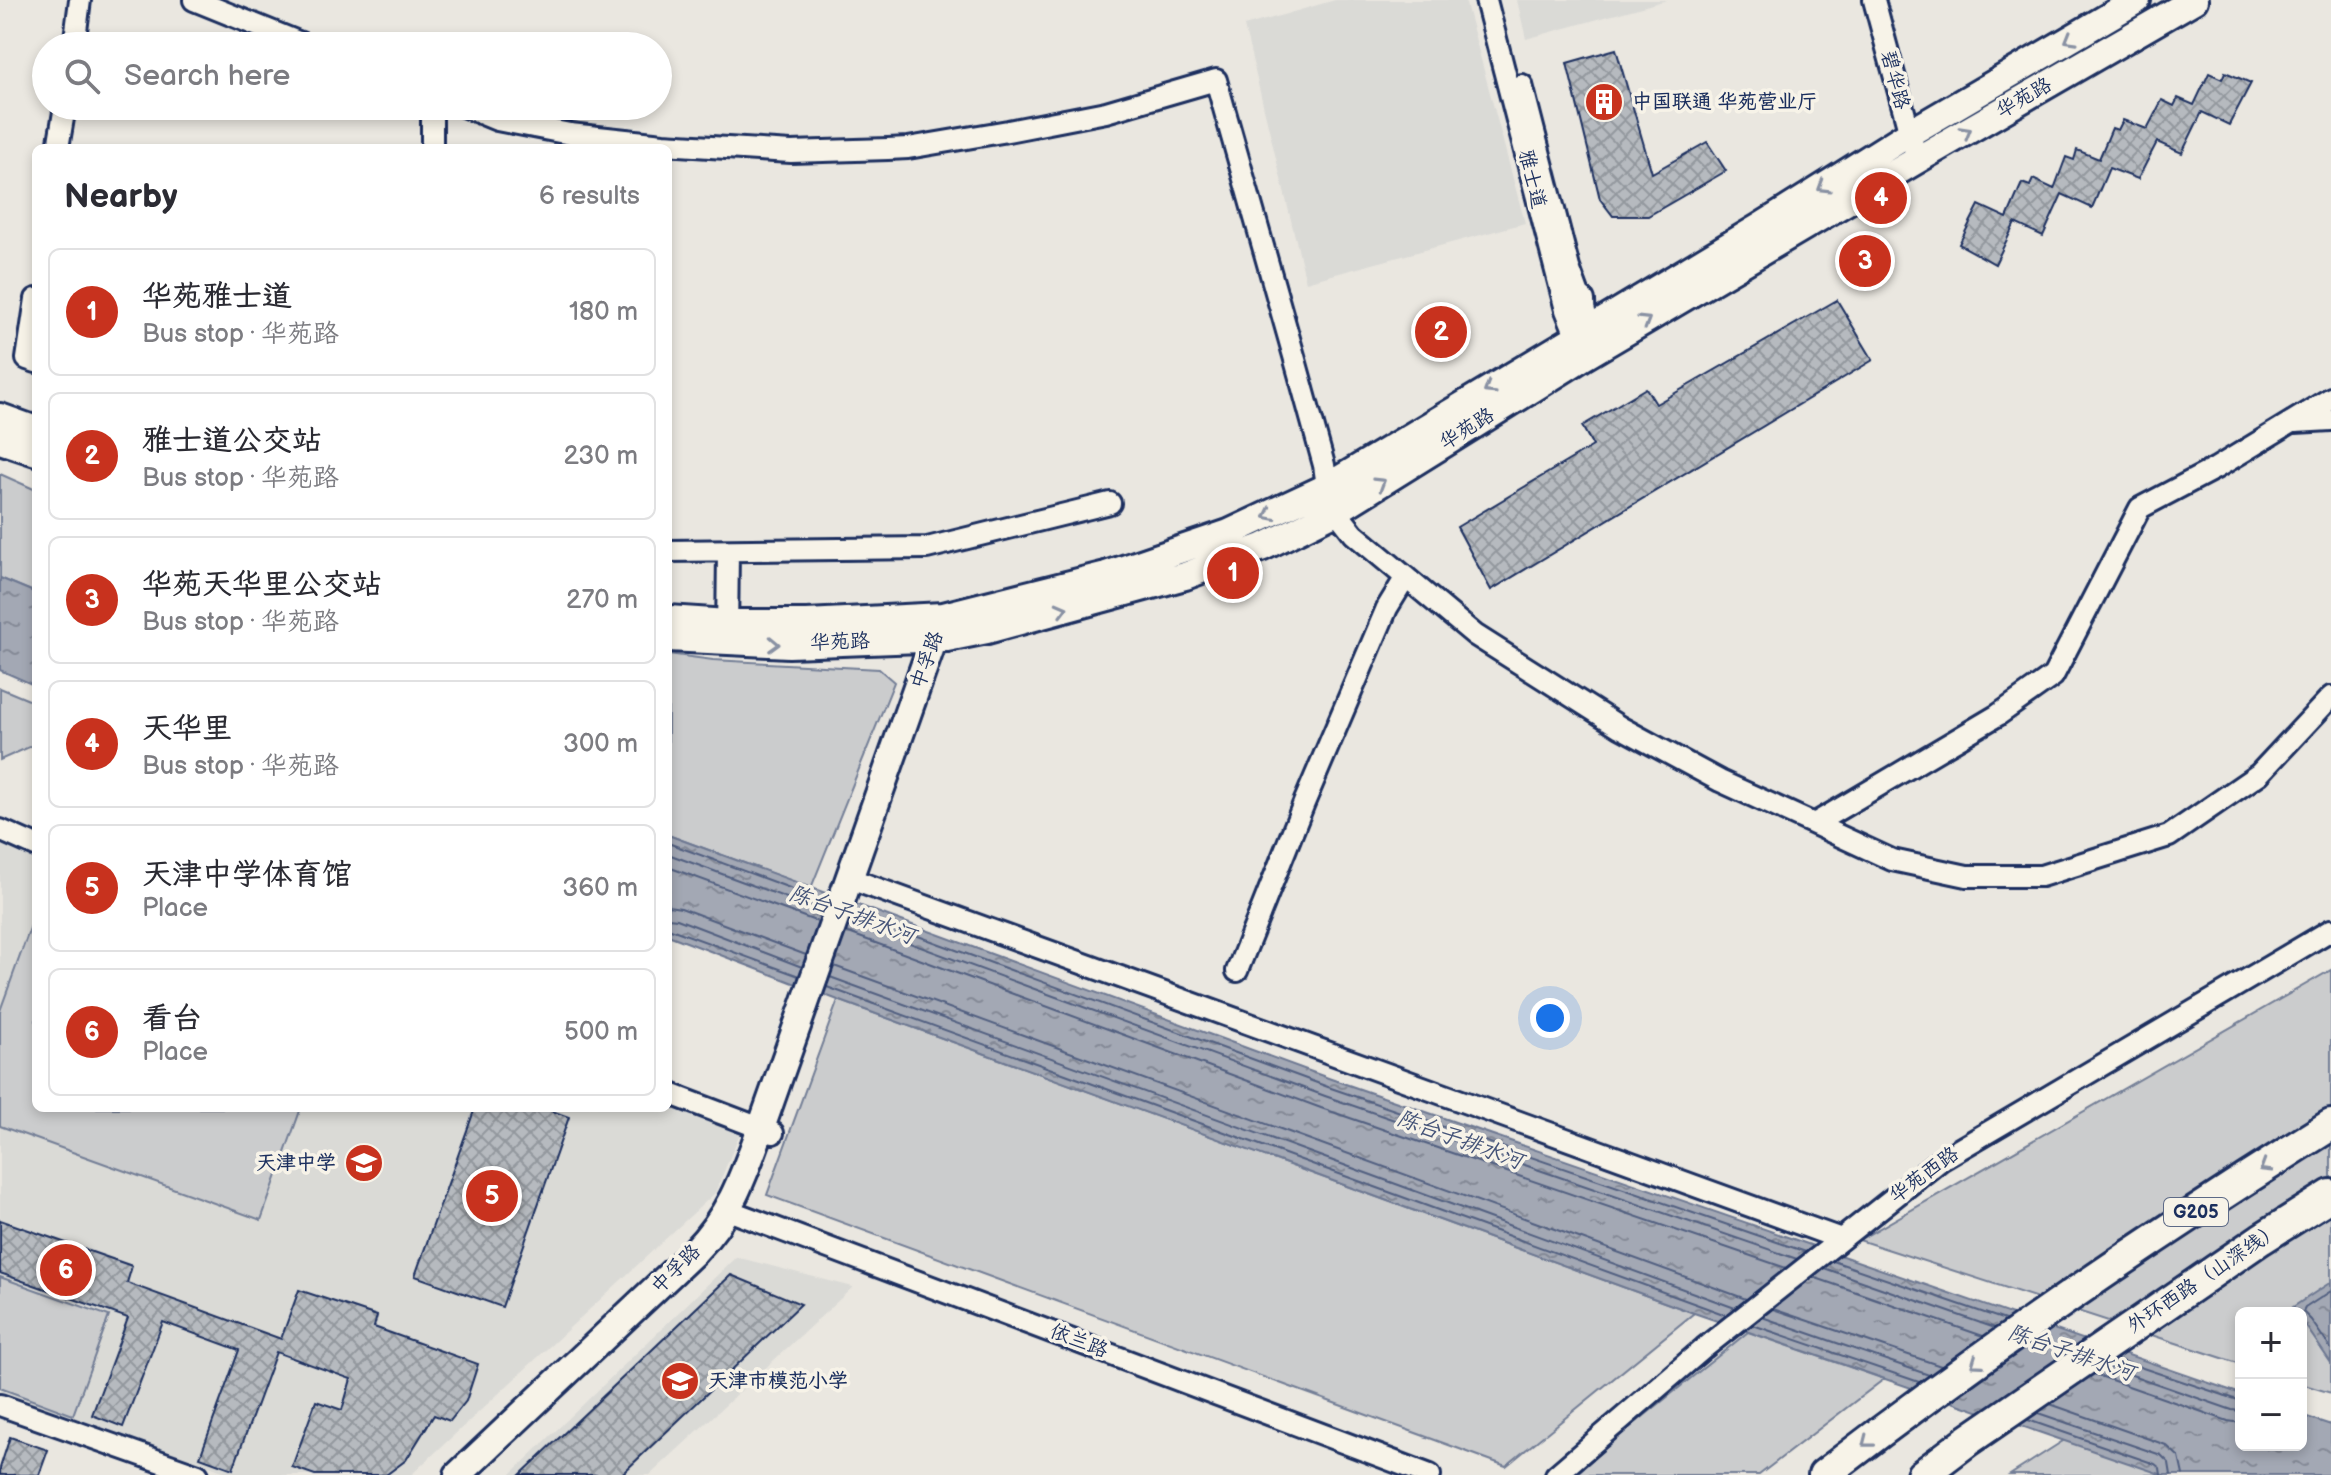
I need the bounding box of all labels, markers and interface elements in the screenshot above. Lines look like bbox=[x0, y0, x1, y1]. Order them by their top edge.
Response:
one-way arrow bbox=[2064, 29, 2079, 45]
search box bbox=[32, 32, 672, 120]
street label: 碧华路 bbox=[1876, 48, 1915, 113]
icon: search bbox=[60, 54, 104, 98]
text: Search here bbox=[124, 58, 290, 94]
street label: 华苑路 bbox=[1992, 72, 2057, 123]
building icon: 中国联通 华苑营业厅 bbox=[1583, 81, 1625, 123]
place label: 中国联通 华苑营业厅 bbox=[1632, 90, 1817, 114]
one-way arrow bbox=[1957, 126, 1971, 142]
street label: 雅士道 bbox=[1513, 147, 1551, 211]
pin: 4 bbox=[1855, 168, 1907, 228]
text: Nearby bbox=[64, 176, 178, 217]
one-way arrow bbox=[1817, 178, 1832, 193]
text: 6 results bbox=[539, 181, 640, 212]
pin: 3 bbox=[1839, 231, 1891, 291]
text: 华苑雅士道 bbox=[142, 279, 292, 315]
text: 1 bbox=[87, 297, 97, 328]
text: 180 m bbox=[569, 297, 638, 328]
pin: 2 bbox=[1415, 302, 1467, 362]
one-way arrow bbox=[1636, 315, 1651, 331]
text: Bus stop · 华苑路 bbox=[142, 319, 339, 350]
one-way arrow bbox=[1483, 379, 1498, 394]
street label: 华苑路 bbox=[1435, 402, 1500, 455]
text: 雅士道公交站 bbox=[142, 423, 322, 459]
text: 2 bbox=[84, 441, 100, 472]
text: 230 m bbox=[563, 441, 638, 472]
text: Bus stop · 华苑路 bbox=[142, 463, 339, 494]
one-way arrow bbox=[1371, 478, 1386, 493]
one-way arrow bbox=[1262, 505, 1277, 521]
pin: 1 bbox=[1207, 543, 1259, 603]
text: 华苑天华里公交站 bbox=[142, 567, 382, 603]
text: 3 bbox=[84, 585, 100, 616]
text: 270 m bbox=[566, 585, 638, 616]
one-way arrow bbox=[1055, 602, 1069, 619]
text: Bus stop · 华苑路 bbox=[142, 607, 339, 638]
street label: 中孚路 bbox=[905, 627, 949, 692]
street label: 华苑路 bbox=[810, 629, 871, 655]
one-way arrow bbox=[768, 635, 781, 652]
text: 天华里 bbox=[142, 711, 232, 747]
text: 4 bbox=[84, 729, 100, 760]
text: 300 m bbox=[563, 729, 638, 760]
text: Bus stop · 华苑路 bbox=[142, 751, 339, 782]
text: 天津中学体育馆 bbox=[142, 857, 352, 893]
text: 5 bbox=[84, 873, 100, 904]
text: 360 m bbox=[562, 873, 638, 904]
water label: 陈台子排水河 bbox=[785, 880, 921, 951]
text: Place bbox=[142, 893, 208, 924]
your location bbox=[1530, 998, 1570, 1038]
text: 看台 bbox=[142, 1001, 202, 1037]
text: 6 bbox=[84, 1017, 100, 1048]
text: 500 m bbox=[564, 1017, 638, 1048]
text: Place bbox=[142, 1037, 208, 1068]
water label: 陈台子排水河 bbox=[1393, 1105, 1529, 1176]
street label: 华苑西路 bbox=[1885, 1141, 1964, 1208]
school or university icon: 天津中学 bbox=[343, 1142, 385, 1184]
place label: 天津中学 bbox=[256, 1151, 336, 1175]
one-way arrow bbox=[2259, 1157, 2274, 1172]
pin: 5 bbox=[466, 1166, 518, 1226]
road number: G205 bbox=[2164, 1198, 2228, 1226]
street label: 外环西路（山深线） bbox=[2123, 1218, 2285, 1338]
street label: 中孚路 bbox=[646, 1239, 706, 1299]
pin: 6 bbox=[40, 1240, 92, 1300]
map controls bbox=[2235, 1307, 2307, 1451]
button: + bbox=[2235, 1307, 2307, 1379]
street label: 依兰路 bbox=[1047, 1319, 1112, 1363]
water label: 陈台子排水河 bbox=[2004, 1319, 2141, 1388]
one-way arrow bbox=[1971, 1353, 1985, 1368]
school or university icon: 天津市模范小学 bbox=[659, 1360, 701, 1402]
place label: 天津市模范小学 bbox=[708, 1369, 848, 1393]
button: − bbox=[2235, 1379, 2307, 1451]
one-way arrow bbox=[1861, 1433, 1876, 1447]

